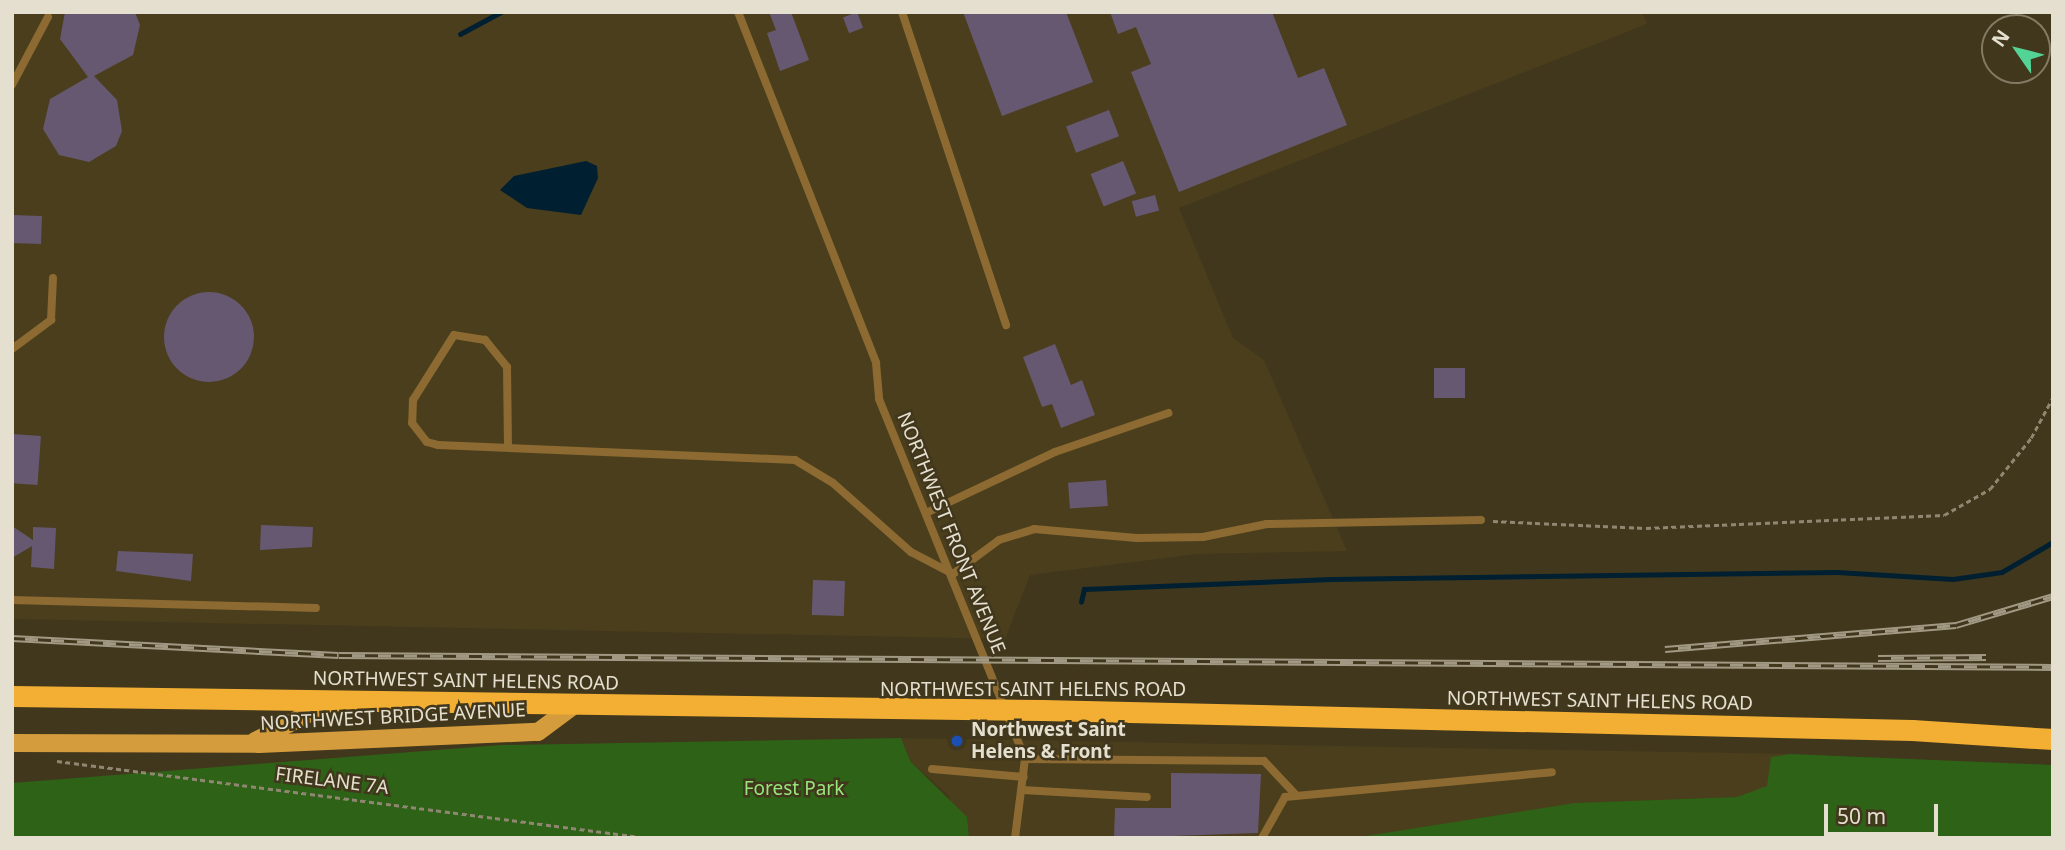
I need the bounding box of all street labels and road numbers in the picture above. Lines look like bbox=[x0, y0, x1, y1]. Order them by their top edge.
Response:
street label: NORTHWEST FRONT AVENUE bbox=[892, 409, 1010, 657]
street label: NORTHWEST SAINT HELENS ROAD bbox=[313, 667, 619, 695]
street label: NORTHWEST SAINT HELENS ROAD bbox=[880, 679, 1186, 701]
street label: NORTHWEST SAINT HELENS ROAD bbox=[1447, 687, 1753, 715]
street label: NORTHWEST BRIDGE AVENUE bbox=[260, 699, 526, 735]
street label: FIRELANE 7A bbox=[274, 763, 390, 799]

